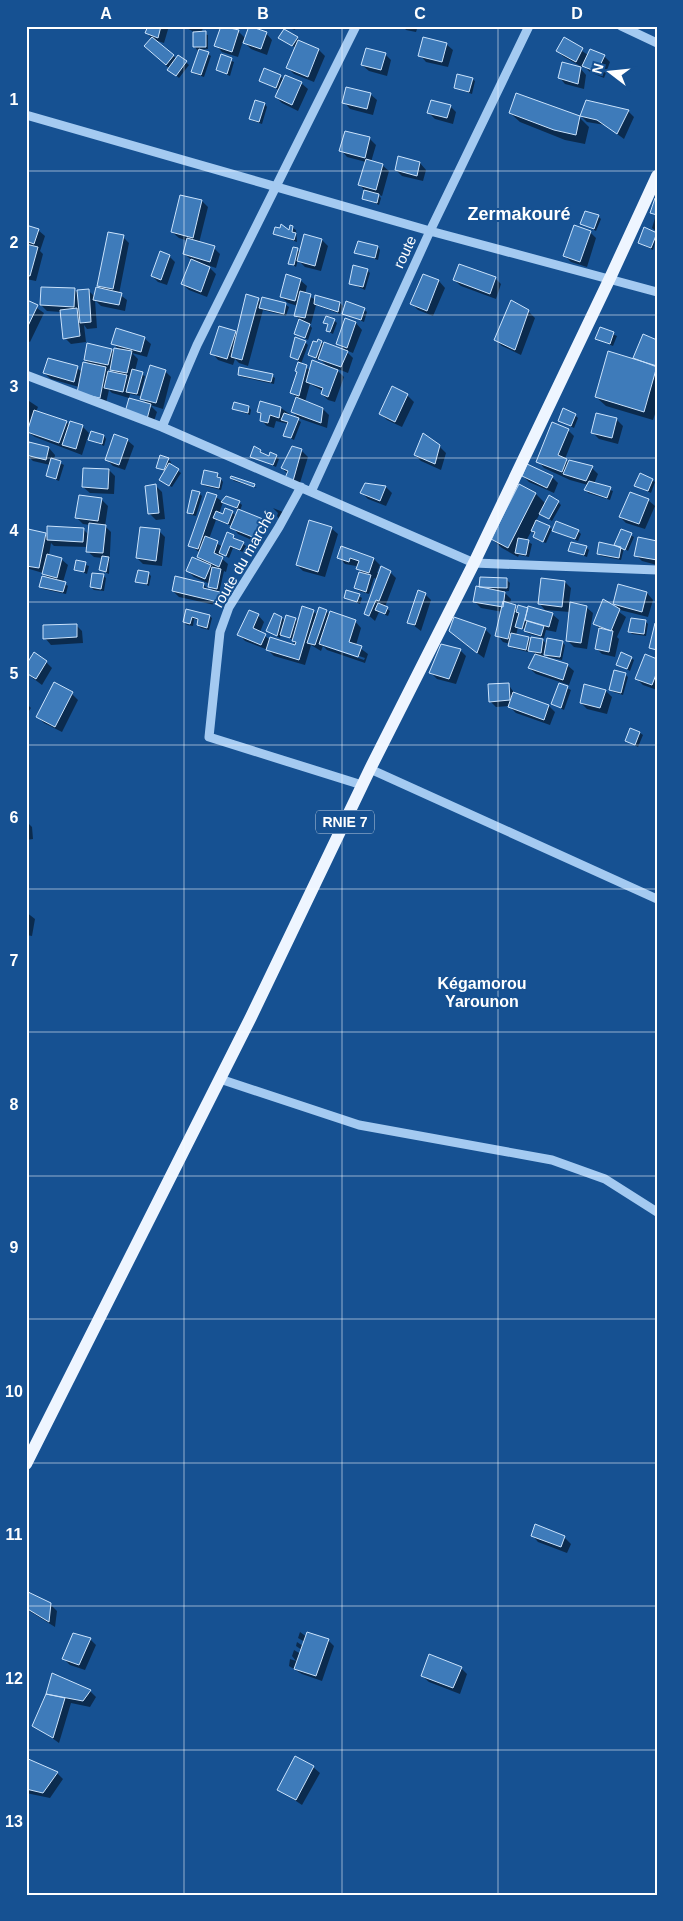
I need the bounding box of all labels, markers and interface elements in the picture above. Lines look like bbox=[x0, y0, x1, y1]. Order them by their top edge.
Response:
text: A bbox=[100, 5, 112, 22]
text: B bbox=[257, 5, 269, 22]
text: C bbox=[414, 5, 426, 22]
text: D bbox=[571, 5, 583, 22]
north arrow bbox=[586, 48, 636, 98]
text: N bbox=[588, 61, 607, 75]
text: 1 bbox=[10, 91, 19, 108]
district label: Zermakouré bbox=[467, 204, 571, 224]
street label: route bbox=[390, 233, 419, 271]
text: 2 bbox=[10, 234, 19, 251]
text: 3 bbox=[10, 378, 19, 395]
street label: route du marché bbox=[209, 507, 278, 610]
text: 4 bbox=[10, 522, 19, 539]
text: 5 bbox=[10, 665, 19, 682]
text: 6 bbox=[10, 809, 19, 826]
road number: RNIE 7 bbox=[316, 810, 374, 834]
text: 7 bbox=[10, 952, 19, 969]
district label: Kégamorou Yarounon bbox=[438, 975, 526, 1010]
text: 8 bbox=[10, 1096, 19, 1113]
text: 9 bbox=[10, 1239, 19, 1256]
text: 10 bbox=[5, 1383, 23, 1400]
text: 11 bbox=[6, 1526, 23, 1543]
text: 12 bbox=[5, 1670, 23, 1687]
text: 13 bbox=[5, 1813, 23, 1830]

